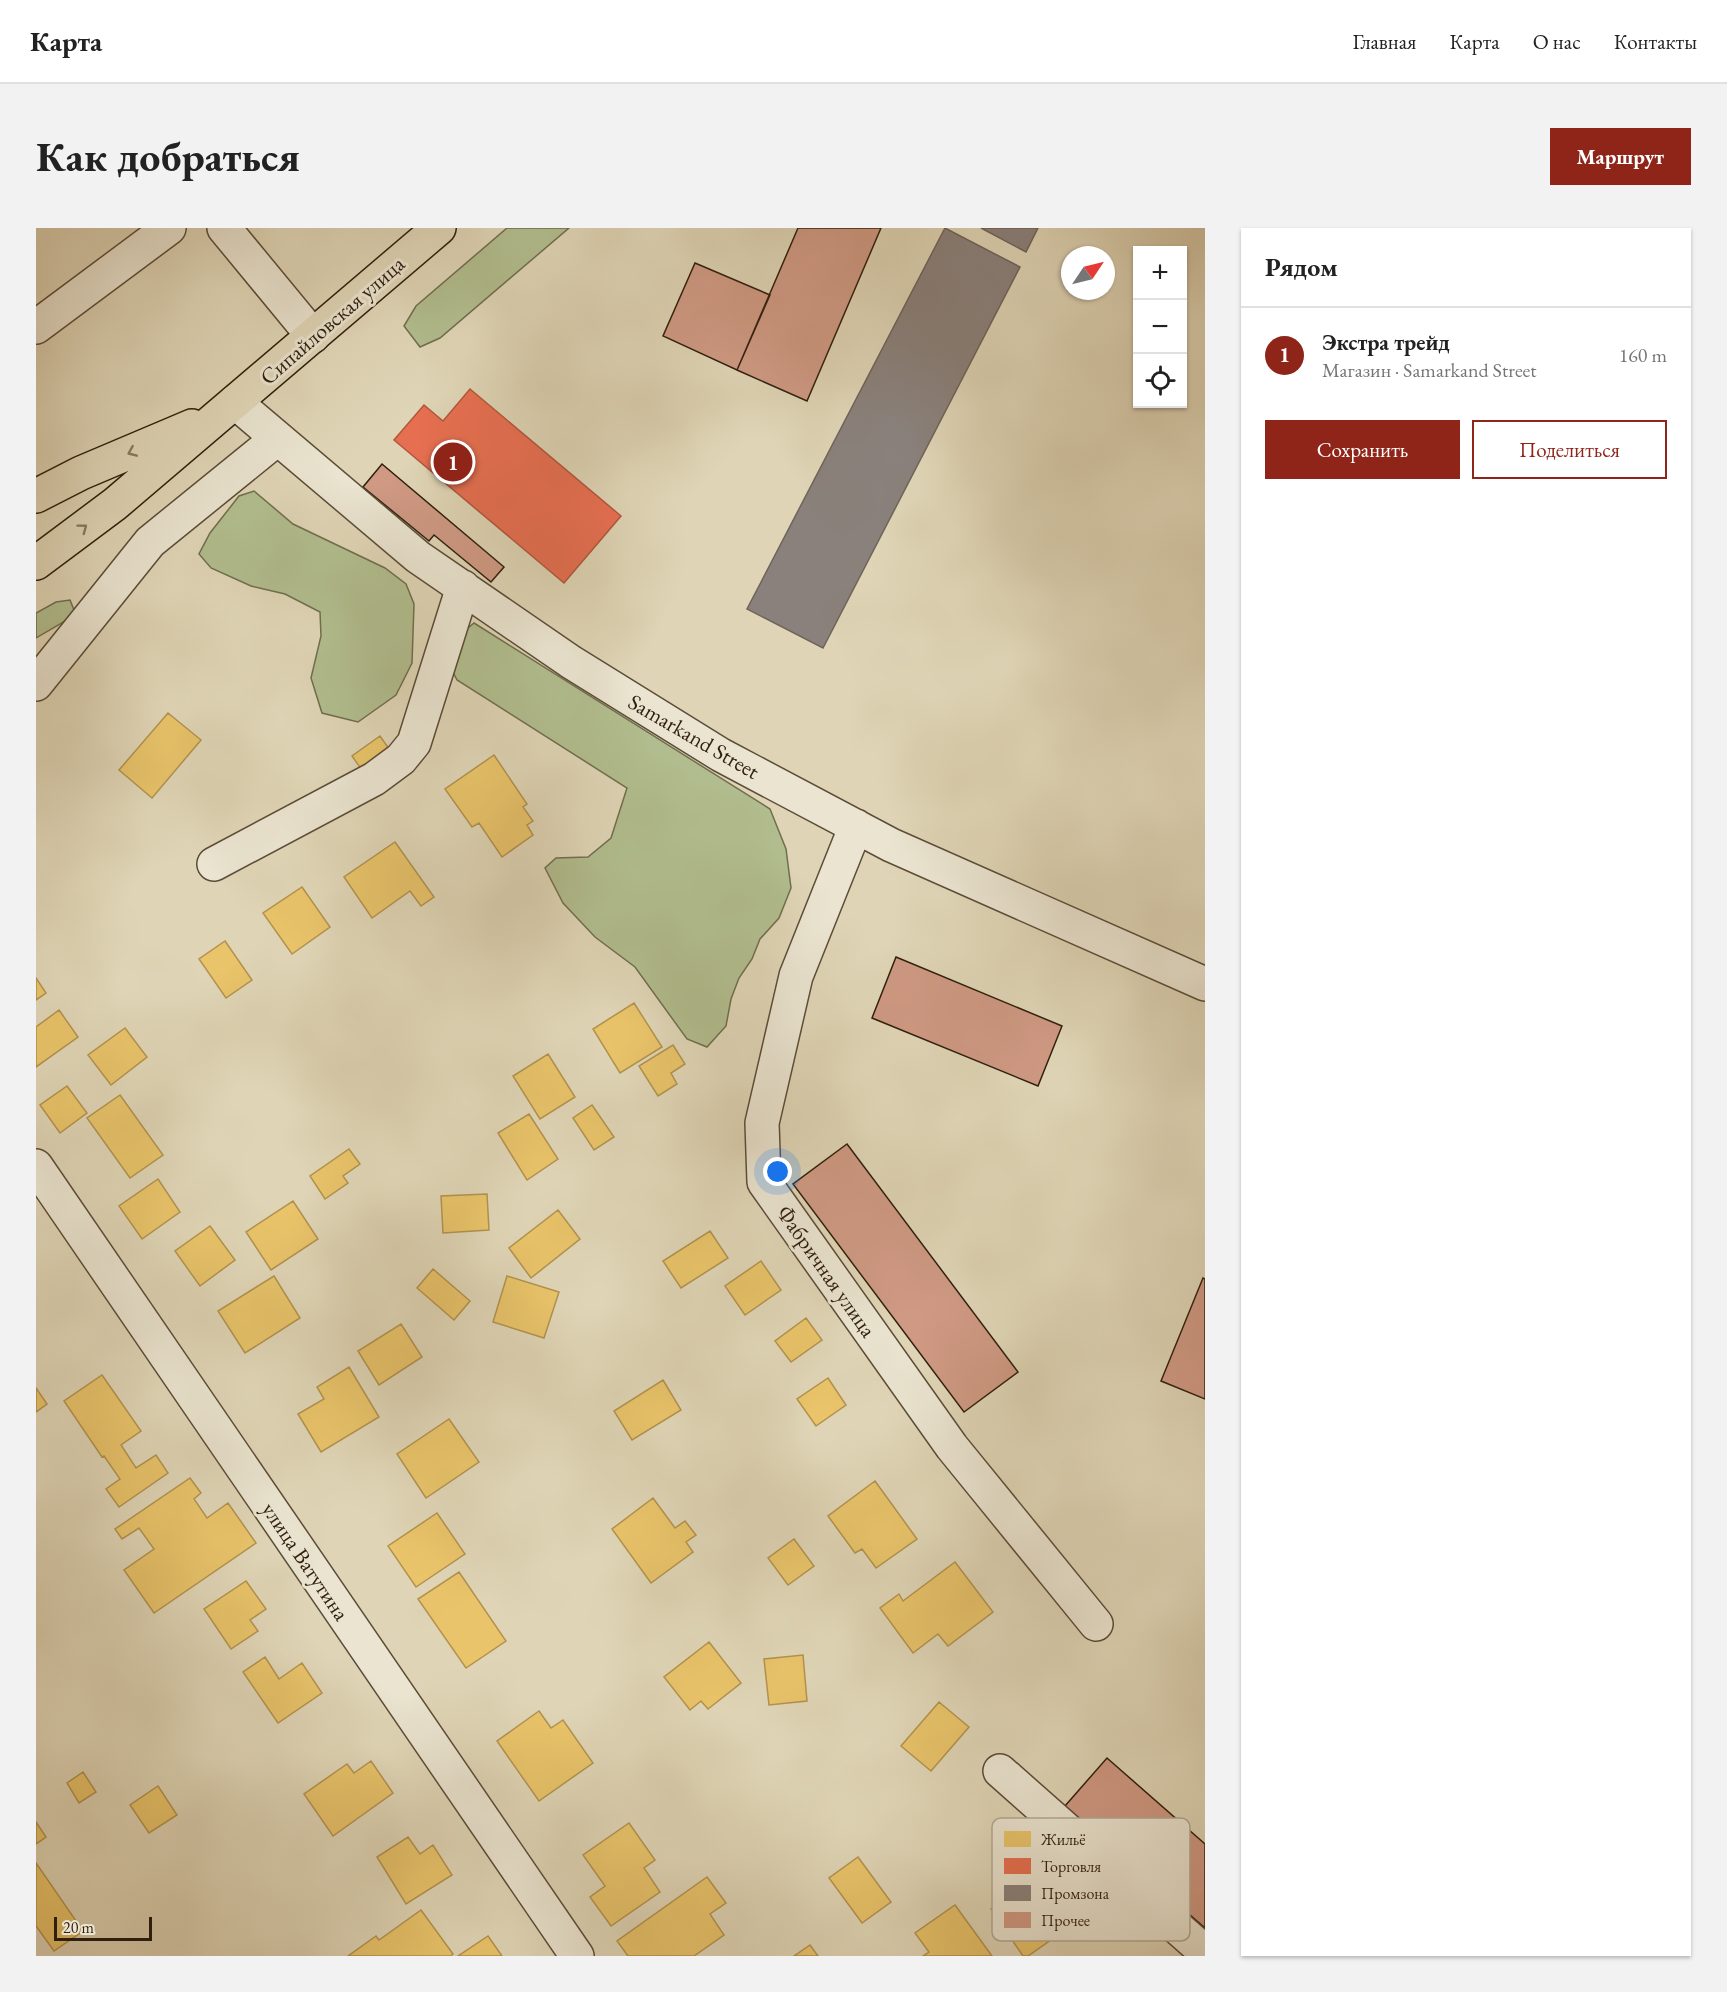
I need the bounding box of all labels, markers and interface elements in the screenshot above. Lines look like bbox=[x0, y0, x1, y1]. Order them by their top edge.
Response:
text: Карта bbox=[30, 23, 102, 59]
text: Главная bbox=[1352, 28, 1416, 55]
text: Карта bbox=[1449, 28, 1500, 55]
text: О нас bbox=[1533, 28, 1581, 55]
text: Контакты bbox=[1614, 28, 1697, 55]
button: Маршрут bbox=[1550, 128, 1691, 185]
text: Как добраться bbox=[36, 129, 300, 184]
north arrow bbox=[1061, 246, 1115, 300]
map controls bbox=[1133, 246, 1187, 408]
button: + bbox=[1133, 246, 1187, 300]
street label: Сипайловская улица bbox=[254, 249, 411, 391]
text: Рядом bbox=[1265, 250, 1338, 284]
button: − bbox=[1133, 300, 1187, 354]
text: Экстра трейд bbox=[1322, 328, 1450, 357]
text: 1 bbox=[1279, 342, 1290, 368]
text: 160 m bbox=[1619, 342, 1667, 368]
button: locate bbox=[1133, 354, 1187, 408]
text: Магазин · Samarkand Street bbox=[1322, 357, 1537, 383]
button: Сохранить bbox=[1265, 420, 1460, 479]
button: Поделиться bbox=[1472, 420, 1667, 479]
pin: 1 bbox=[434, 440, 472, 484]
one-way arrow bbox=[127, 444, 138, 456]
one-way arrow bbox=[76, 524, 87, 535]
street label: Samarkand Street bbox=[623, 687, 765, 786]
your location bbox=[763, 1157, 792, 1186]
street label: Фабричная улица bbox=[770, 1200, 883, 1343]
street label: улица Ватутина bbox=[255, 1496, 356, 1626]
legend bbox=[992, 1818, 1190, 1941]
text: Жильё bbox=[1040, 1829, 1086, 1850]
text: Торговля bbox=[1041, 1856, 1101, 1877]
text: Промзона bbox=[1041, 1883, 1110, 1904]
text: Прочее bbox=[1041, 1910, 1090, 1931]
scale bar bbox=[54, 1914, 152, 1942]
text: 20 m bbox=[63, 1917, 94, 1938]

